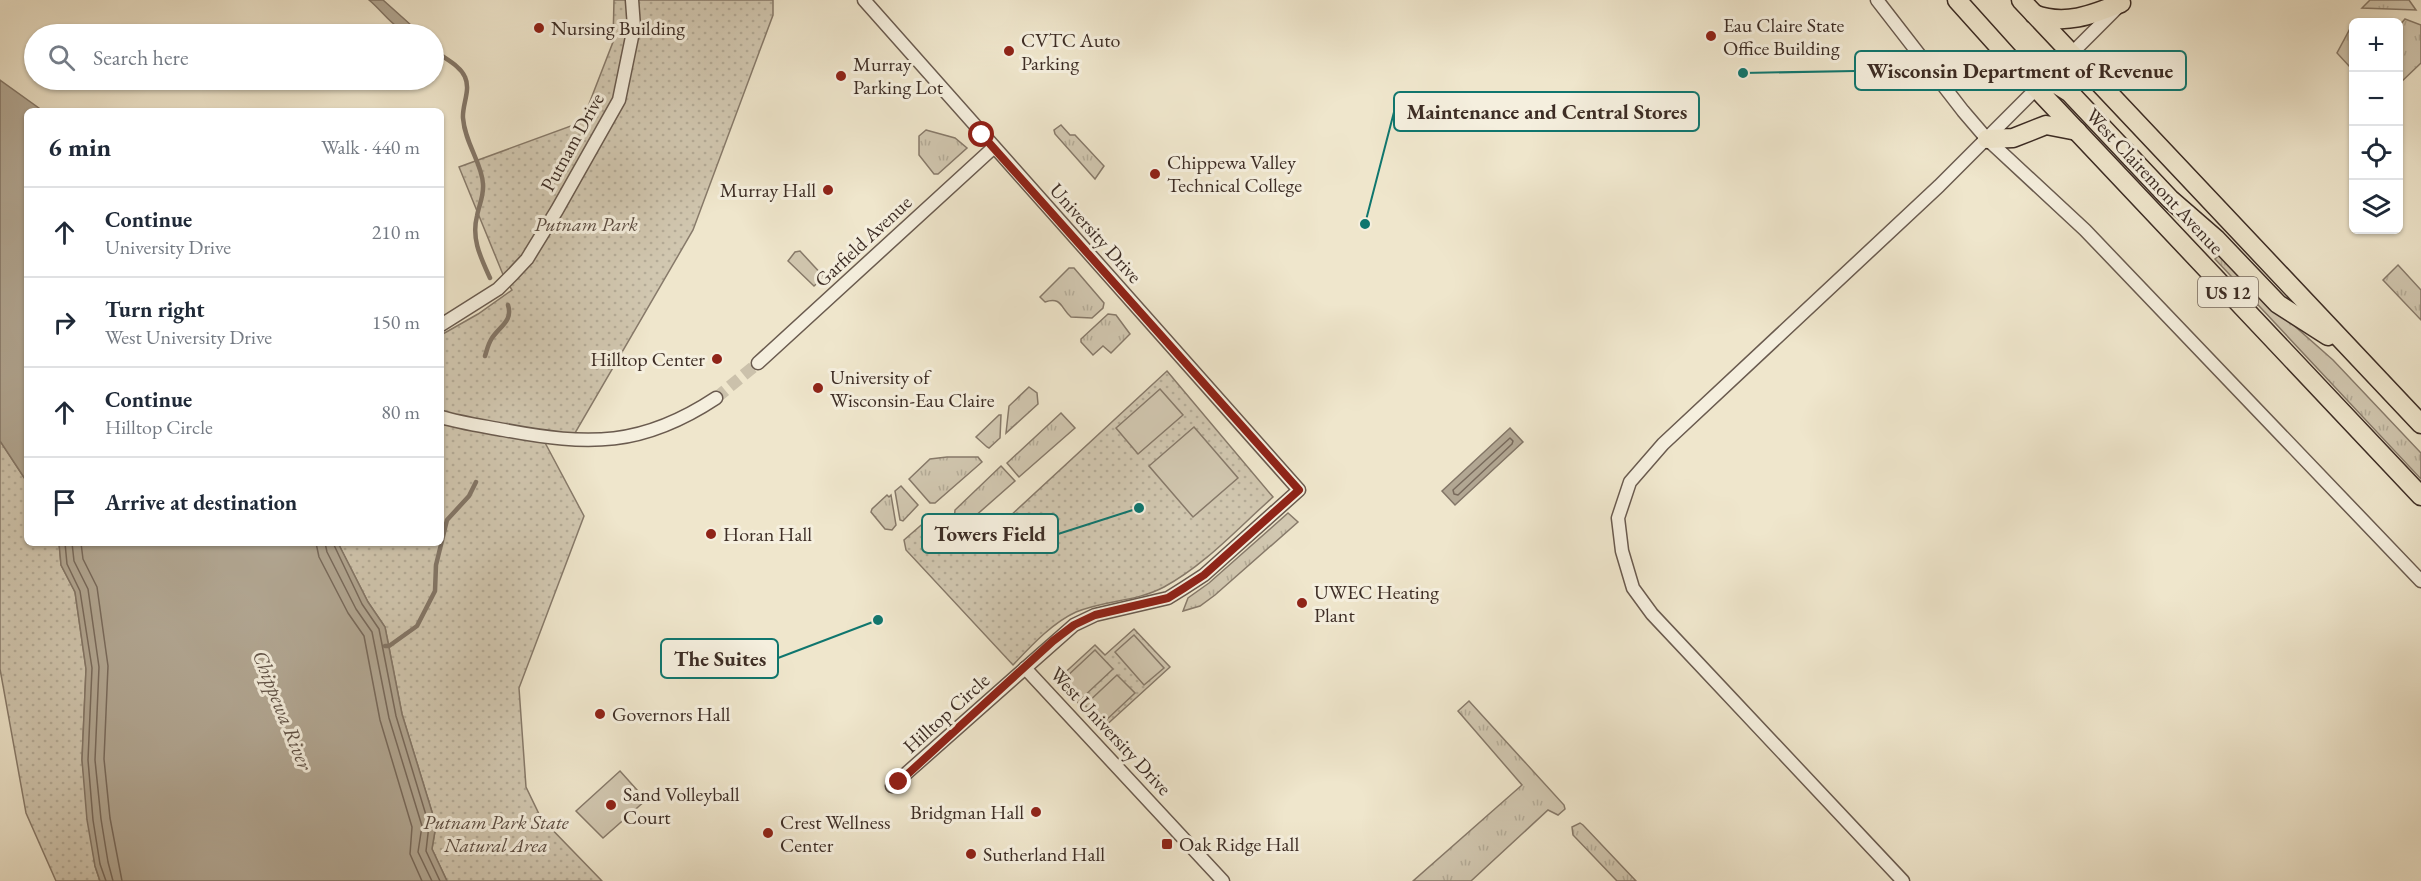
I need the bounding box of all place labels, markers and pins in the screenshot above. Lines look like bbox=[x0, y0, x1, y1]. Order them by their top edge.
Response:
place label: Eau Claire State Office Building bbox=[1723, 12, 1844, 61]
place label: Nursing Building bbox=[551, 15, 685, 41]
marker: Nursing Building bbox=[532, 21, 546, 35]
place label: CVTC Auto Parking bbox=[1021, 27, 1120, 76]
marker: Eau Claire State Office Building bbox=[1704, 29, 1718, 43]
marker: CVTC Auto Parking bbox=[1002, 44, 1016, 58]
place label: Murray Parking Lot bbox=[853, 51, 944, 100]
callout: Wisconsin Department of Revenue bbox=[1855, 51, 2186, 90]
marker: Murray Parking Lot bbox=[834, 69, 848, 83]
callout: Maintenance and Central Stores bbox=[1394, 92, 1699, 131]
place label: Chippewa Valley Technical College bbox=[1167, 149, 1302, 198]
marker: Chippewa Valley Technical College bbox=[1148, 167, 1162, 181]
place label: Murray Hall bbox=[720, 177, 816, 203]
marker: Murray Hall bbox=[821, 183, 835, 197]
place label: Hilltop Center bbox=[590, 346, 705, 372]
marker: Hilltop Center bbox=[710, 352, 724, 366]
place label: University of Wisconsin-Eau Claire bbox=[830, 364, 995, 413]
marker: University of Wisconsin-Eau Claire bbox=[811, 381, 825, 395]
callout: Towers Field bbox=[922, 514, 1058, 553]
place label: Horan Hall bbox=[723, 521, 812, 547]
marker: Horan Hall bbox=[704, 527, 718, 541]
place label: UWEC Heating Plant bbox=[1314, 579, 1439, 628]
marker: UWEC Heating Plant bbox=[1295, 596, 1309, 610]
callout: The Suites bbox=[661, 639, 778, 678]
place label: Governors Hall bbox=[612, 701, 730, 727]
marker: Governors Hall bbox=[593, 707, 607, 721]
place label: Sand Volleyball Court bbox=[623, 781, 740, 830]
marker: Sand Volleyball Court bbox=[604, 798, 618, 812]
place label: Bridgman Hall bbox=[910, 799, 1024, 825]
marker: Bridgman Hall bbox=[1029, 805, 1043, 819]
place label: Crest Wellness Center bbox=[780, 809, 890, 858]
marker: Crest Wellness Center bbox=[761, 826, 775, 840]
place label: Oak Ridge Hall bbox=[1179, 831, 1299, 857]
marker: Oak Ridge Hall bbox=[1160, 837, 1174, 851]
place label: Sutherland Hall bbox=[983, 841, 1105, 867]
marker: Sutherland Hall bbox=[964, 847, 978, 861]

